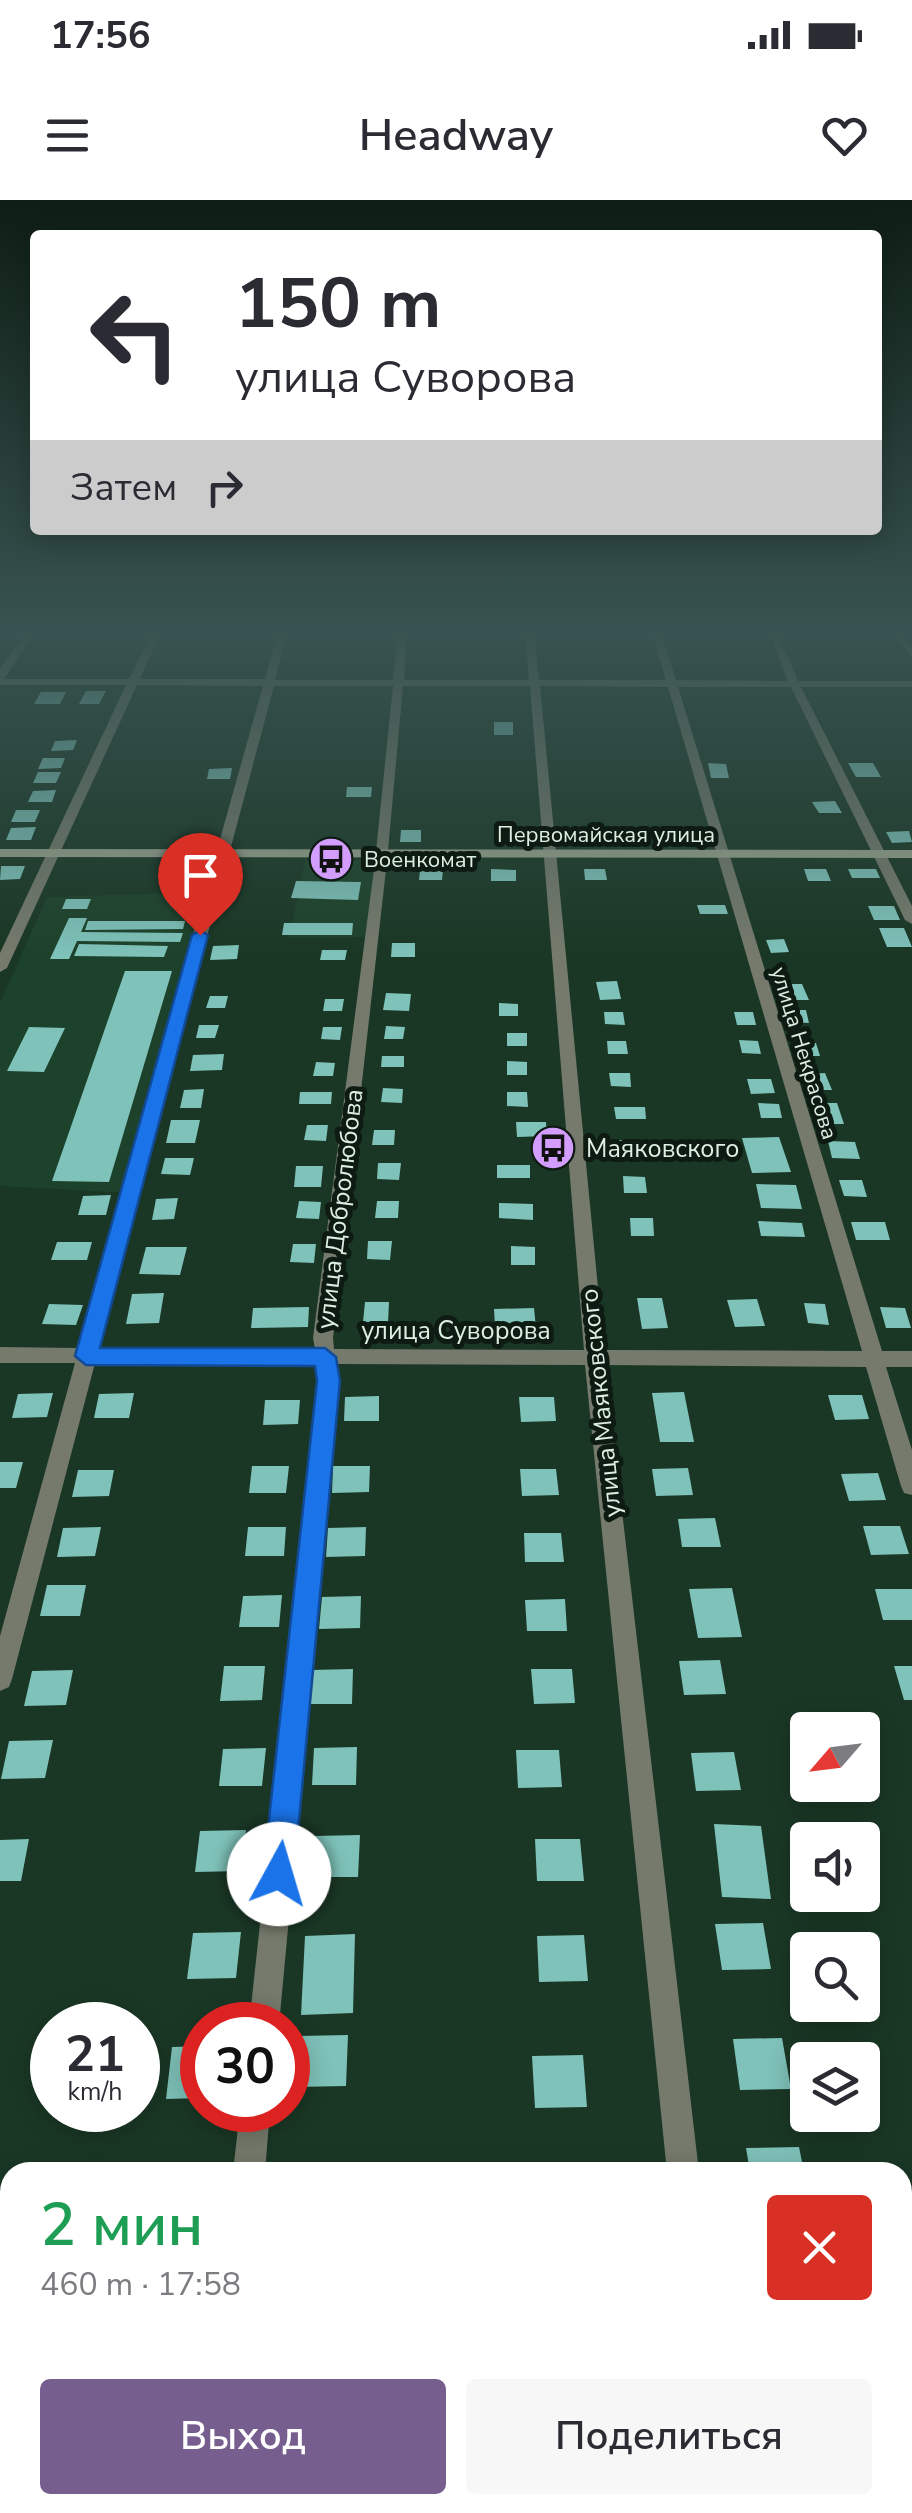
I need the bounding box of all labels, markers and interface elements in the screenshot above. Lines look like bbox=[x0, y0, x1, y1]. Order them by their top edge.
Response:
text: 17:56 bbox=[50, 10, 151, 61]
text: Headway bbox=[359, 105, 553, 166]
icon: menu bbox=[40, 108, 95, 163]
icon: heart bbox=[817, 108, 872, 163]
text: 150 m bbox=[235, 256, 441, 352]
icon: left bbox=[70, 270, 200, 400]
text: улица Суворова bbox=[235, 347, 576, 408]
icon: right bbox=[197, 460, 252, 515]
text: Затем bbox=[70, 462, 177, 513]
street label: Первомайская улица bbox=[497, 820, 715, 850]
pin bbox=[158, 833, 243, 936]
bus stop icon: Военкомат bbox=[308, 836, 354, 882]
place label: Военкомат bbox=[364, 845, 477, 875]
icon: arrive bbox=[173, 848, 228, 903]
street label: улица Некрасова bbox=[764, 963, 845, 1143]
street label: улица Добролюбова bbox=[308, 1087, 372, 1331]
bus stop icon: Маяковского bbox=[530, 1125, 576, 1171]
place label: Маяковского bbox=[586, 1132, 739, 1166]
street label: улица Маяковского bbox=[572, 1287, 630, 1519]
street label: улица Суворова bbox=[361, 1314, 551, 1348]
north arrow bbox=[790, 1712, 880, 1802]
map controls bbox=[790, 1712, 880, 2132]
position arrow bbox=[227, 1822, 331, 1926]
button: sound bbox=[790, 1822, 880, 1912]
button: search bbox=[790, 1932, 880, 2022]
speed limit sign: 30 bbox=[180, 2002, 310, 2132]
text: 21 bbox=[65, 2020, 125, 2089]
button: layers bbox=[790, 2042, 880, 2132]
text: km/h bbox=[67, 2075, 123, 2109]
text: 2 мин bbox=[40, 2184, 203, 2266]
button: close bbox=[767, 2195, 872, 2300]
text: 460 m · 17:58 bbox=[40, 2263, 241, 2306]
button: Выход bbox=[40, 2379, 446, 2494]
button: Поделиться bbox=[466, 2379, 872, 2494]

